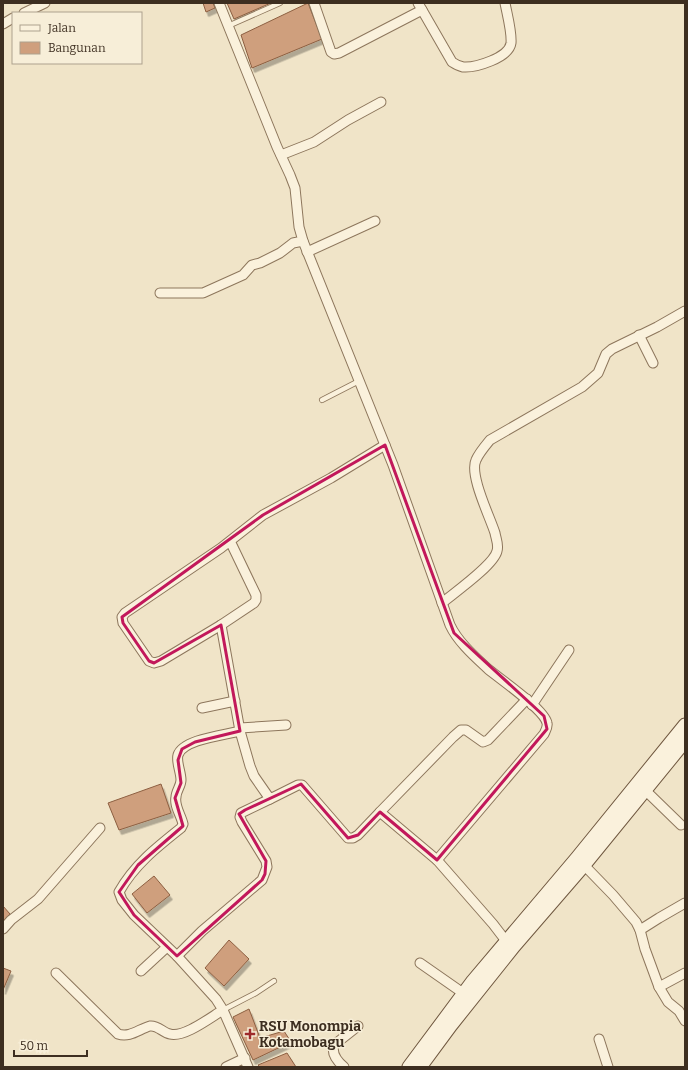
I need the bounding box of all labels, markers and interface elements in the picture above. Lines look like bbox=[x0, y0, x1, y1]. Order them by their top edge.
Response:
legend bbox=[12, 12, 142, 64]
text: Jalan bbox=[47, 21, 76, 35]
text: Bangunan bbox=[48, 41, 106, 55]
place label: RSU Monompia Kotamobagu bbox=[259, 1018, 361, 1051]
marker: RSU Monompia Kotamobagu bbox=[244, 1028, 256, 1040]
scale bar bbox=[14, 1032, 87, 1058]
text: 50 m bbox=[20, 1039, 49, 1053]

